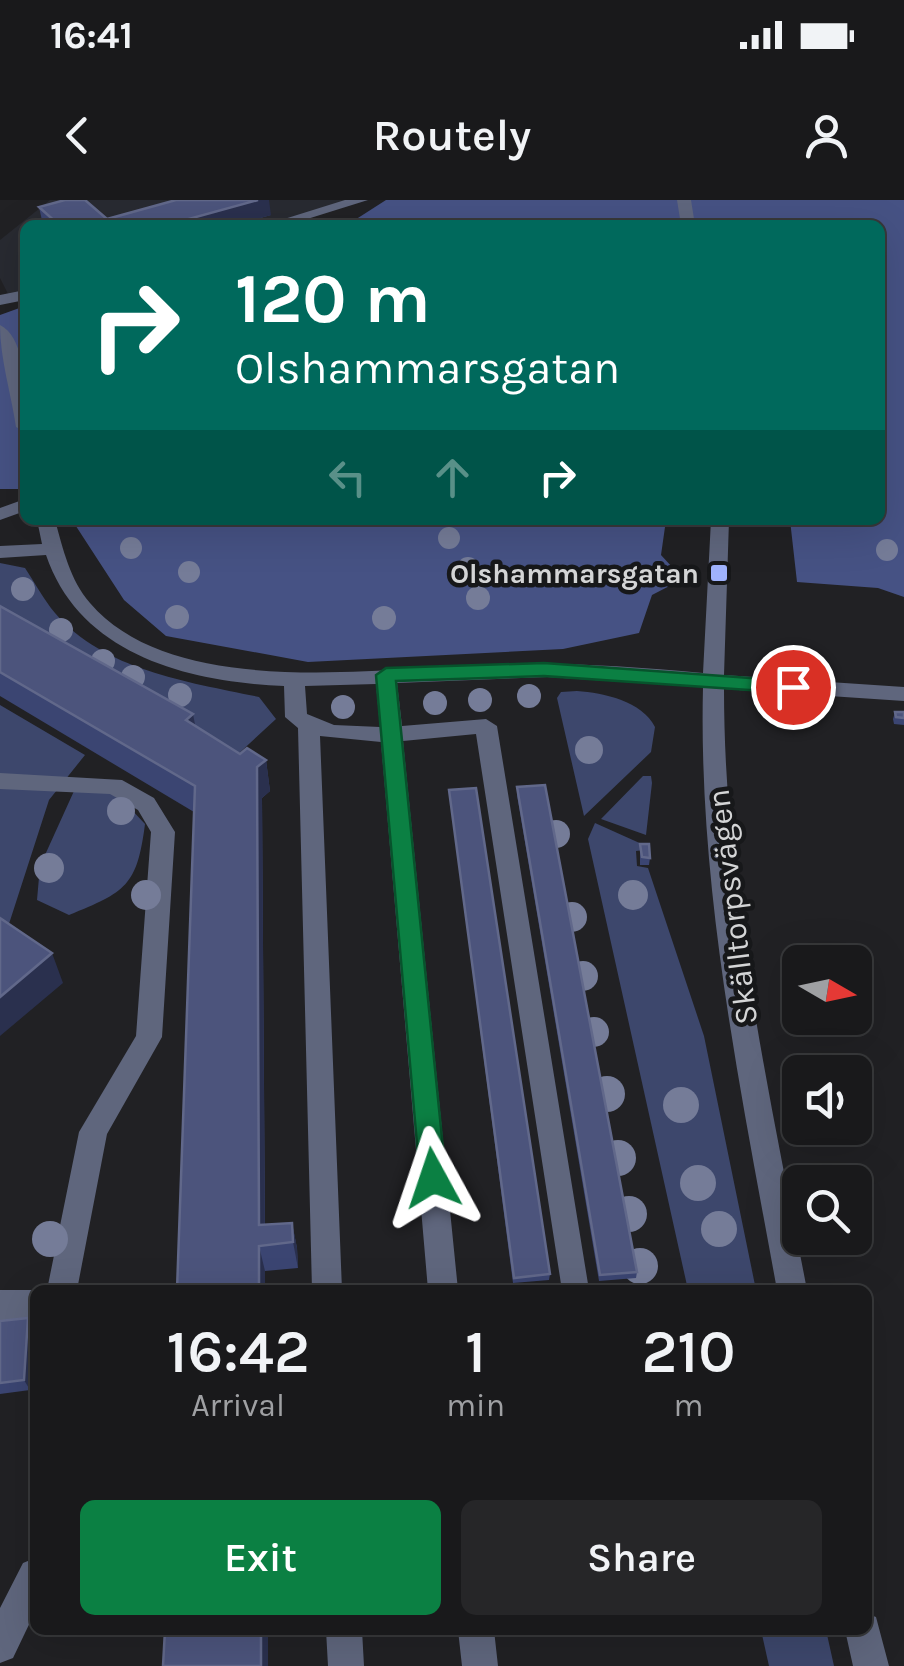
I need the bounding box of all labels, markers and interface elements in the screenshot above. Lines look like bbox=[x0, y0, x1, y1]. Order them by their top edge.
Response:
text: 16:41 bbox=[50, 13, 133, 58]
icon: back bbox=[50, 108, 105, 163]
icon: person bbox=[799, 108, 854, 163]
text: Routely bbox=[373, 109, 531, 161]
text: 120 m bbox=[235, 258, 431, 340]
icon: right bbox=[70, 260, 200, 390]
text: Olshammarsgatan bbox=[235, 342, 620, 394]
icon: left bbox=[320, 450, 375, 505]
icon: ahead bbox=[425, 450, 480, 505]
icon: right bbox=[530, 450, 585, 505]
place label: Olshammarsgatan bbox=[450, 557, 699, 590]
marker: Olshammarsgatan bbox=[708, 562, 730, 584]
pin bbox=[751, 645, 836, 730]
icon: arrive bbox=[766, 660, 821, 715]
street label: Skälltorpsvägen bbox=[700, 787, 765, 1027]
north arrow bbox=[782, 945, 872, 1035]
map controls bbox=[782, 945, 872, 1255]
button: sound bbox=[782, 1055, 872, 1145]
position arrow bbox=[381, 1126, 485, 1230]
button: search bbox=[782, 1165, 872, 1255]
text: 16:42 bbox=[166, 1317, 310, 1387]
text: 1 bbox=[465, 1317, 486, 1387]
text: 210 bbox=[641, 1317, 736, 1387]
text: Arrival bbox=[191, 1387, 285, 1424]
text: min bbox=[446, 1387, 505, 1424]
text: m bbox=[674, 1387, 703, 1424]
button: Exit bbox=[80, 1500, 441, 1615]
button: Share bbox=[461, 1500, 822, 1615]

